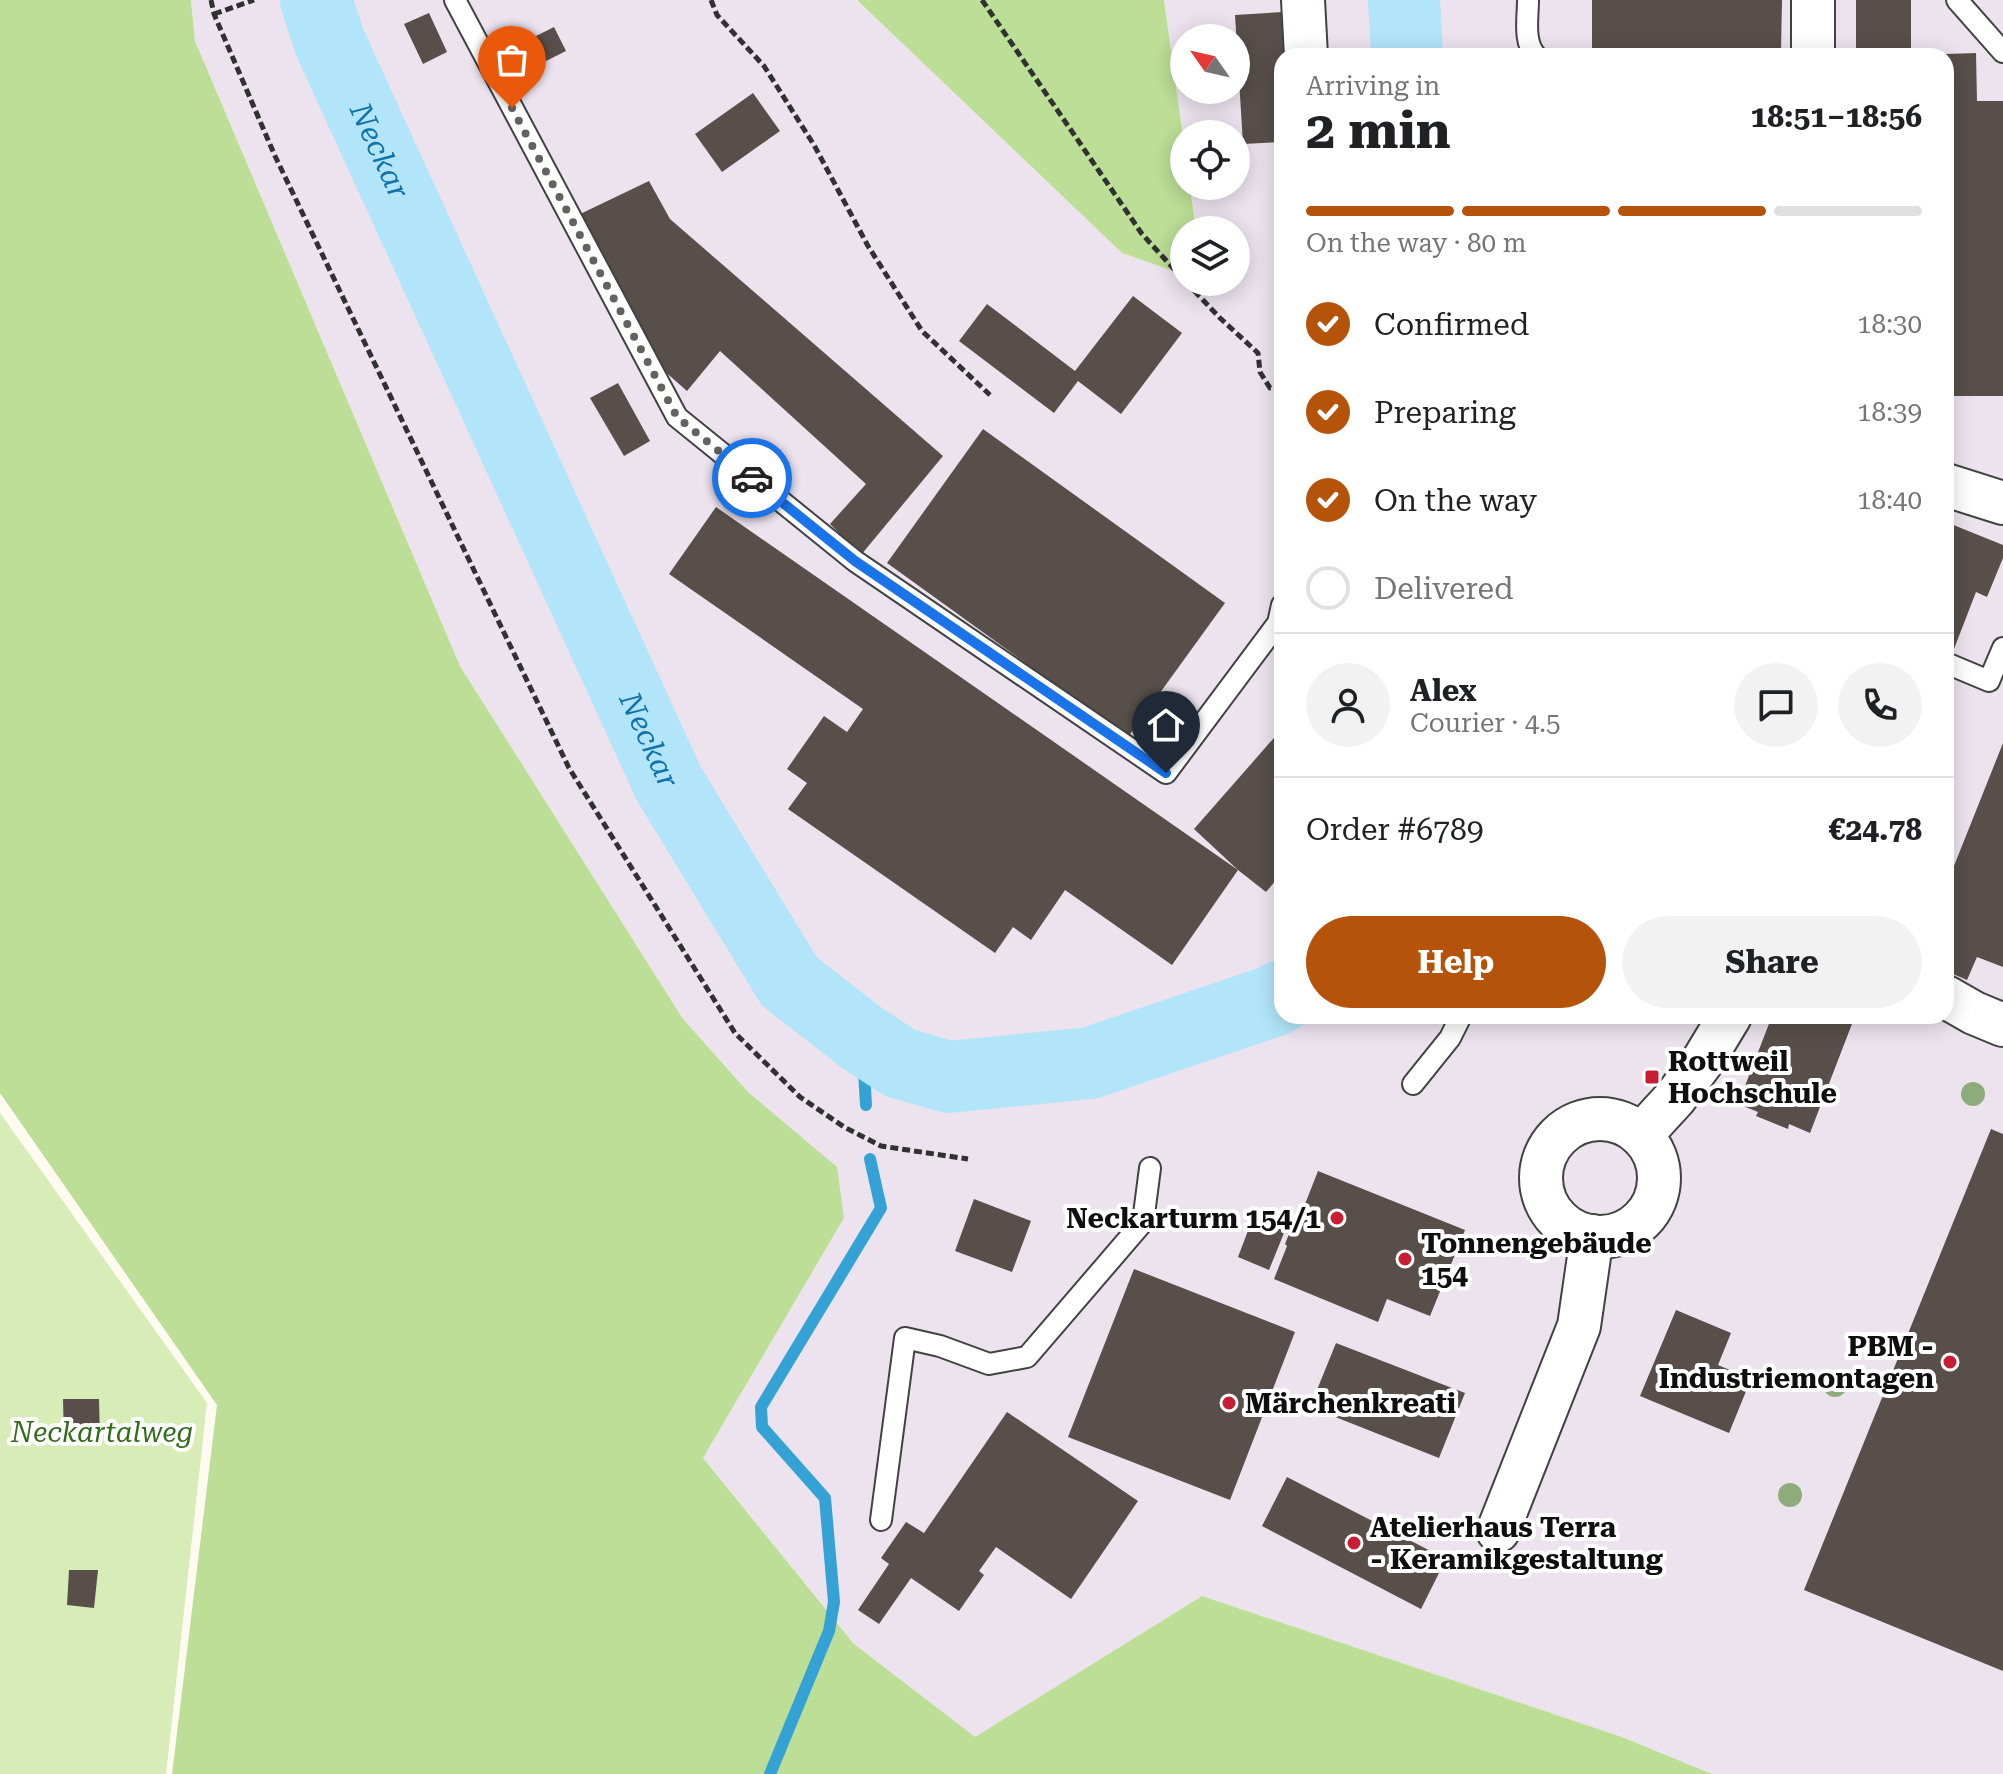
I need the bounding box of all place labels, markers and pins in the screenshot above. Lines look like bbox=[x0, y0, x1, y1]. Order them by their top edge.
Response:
pin bbox=[478, 26, 546, 108]
pin bbox=[1132, 691, 1200, 773]
place label: Rottweil Hochschule bbox=[1668, 1045, 1837, 1110]
marker: Rottweil Hochschule bbox=[1643, 1068, 1661, 1086]
place label: Neckarturm 154/1 bbox=[1066, 1202, 1321, 1235]
marker: Neckarturm 154/1 bbox=[1328, 1209, 1346, 1227]
place label: Tonnengebäude 154 bbox=[1421, 1227, 1652, 1292]
marker: Tonnengebäude 154 bbox=[1396, 1250, 1414, 1268]
place label: PBM - Industriemontagen bbox=[1659, 1330, 1934, 1395]
marker: PBM - Industriemontagen bbox=[1941, 1353, 1959, 1371]
place label: Märchenkreati bbox=[1245, 1387, 1456, 1420]
marker: Märchenkreati bbox=[1220, 1394, 1238, 1412]
place label: Atelierhaus Terra - Keramikgestaltung bbox=[1370, 1511, 1663, 1576]
marker: Atelierhaus Terra - Keramikgestaltung bbox=[1345, 1534, 1363, 1552]

